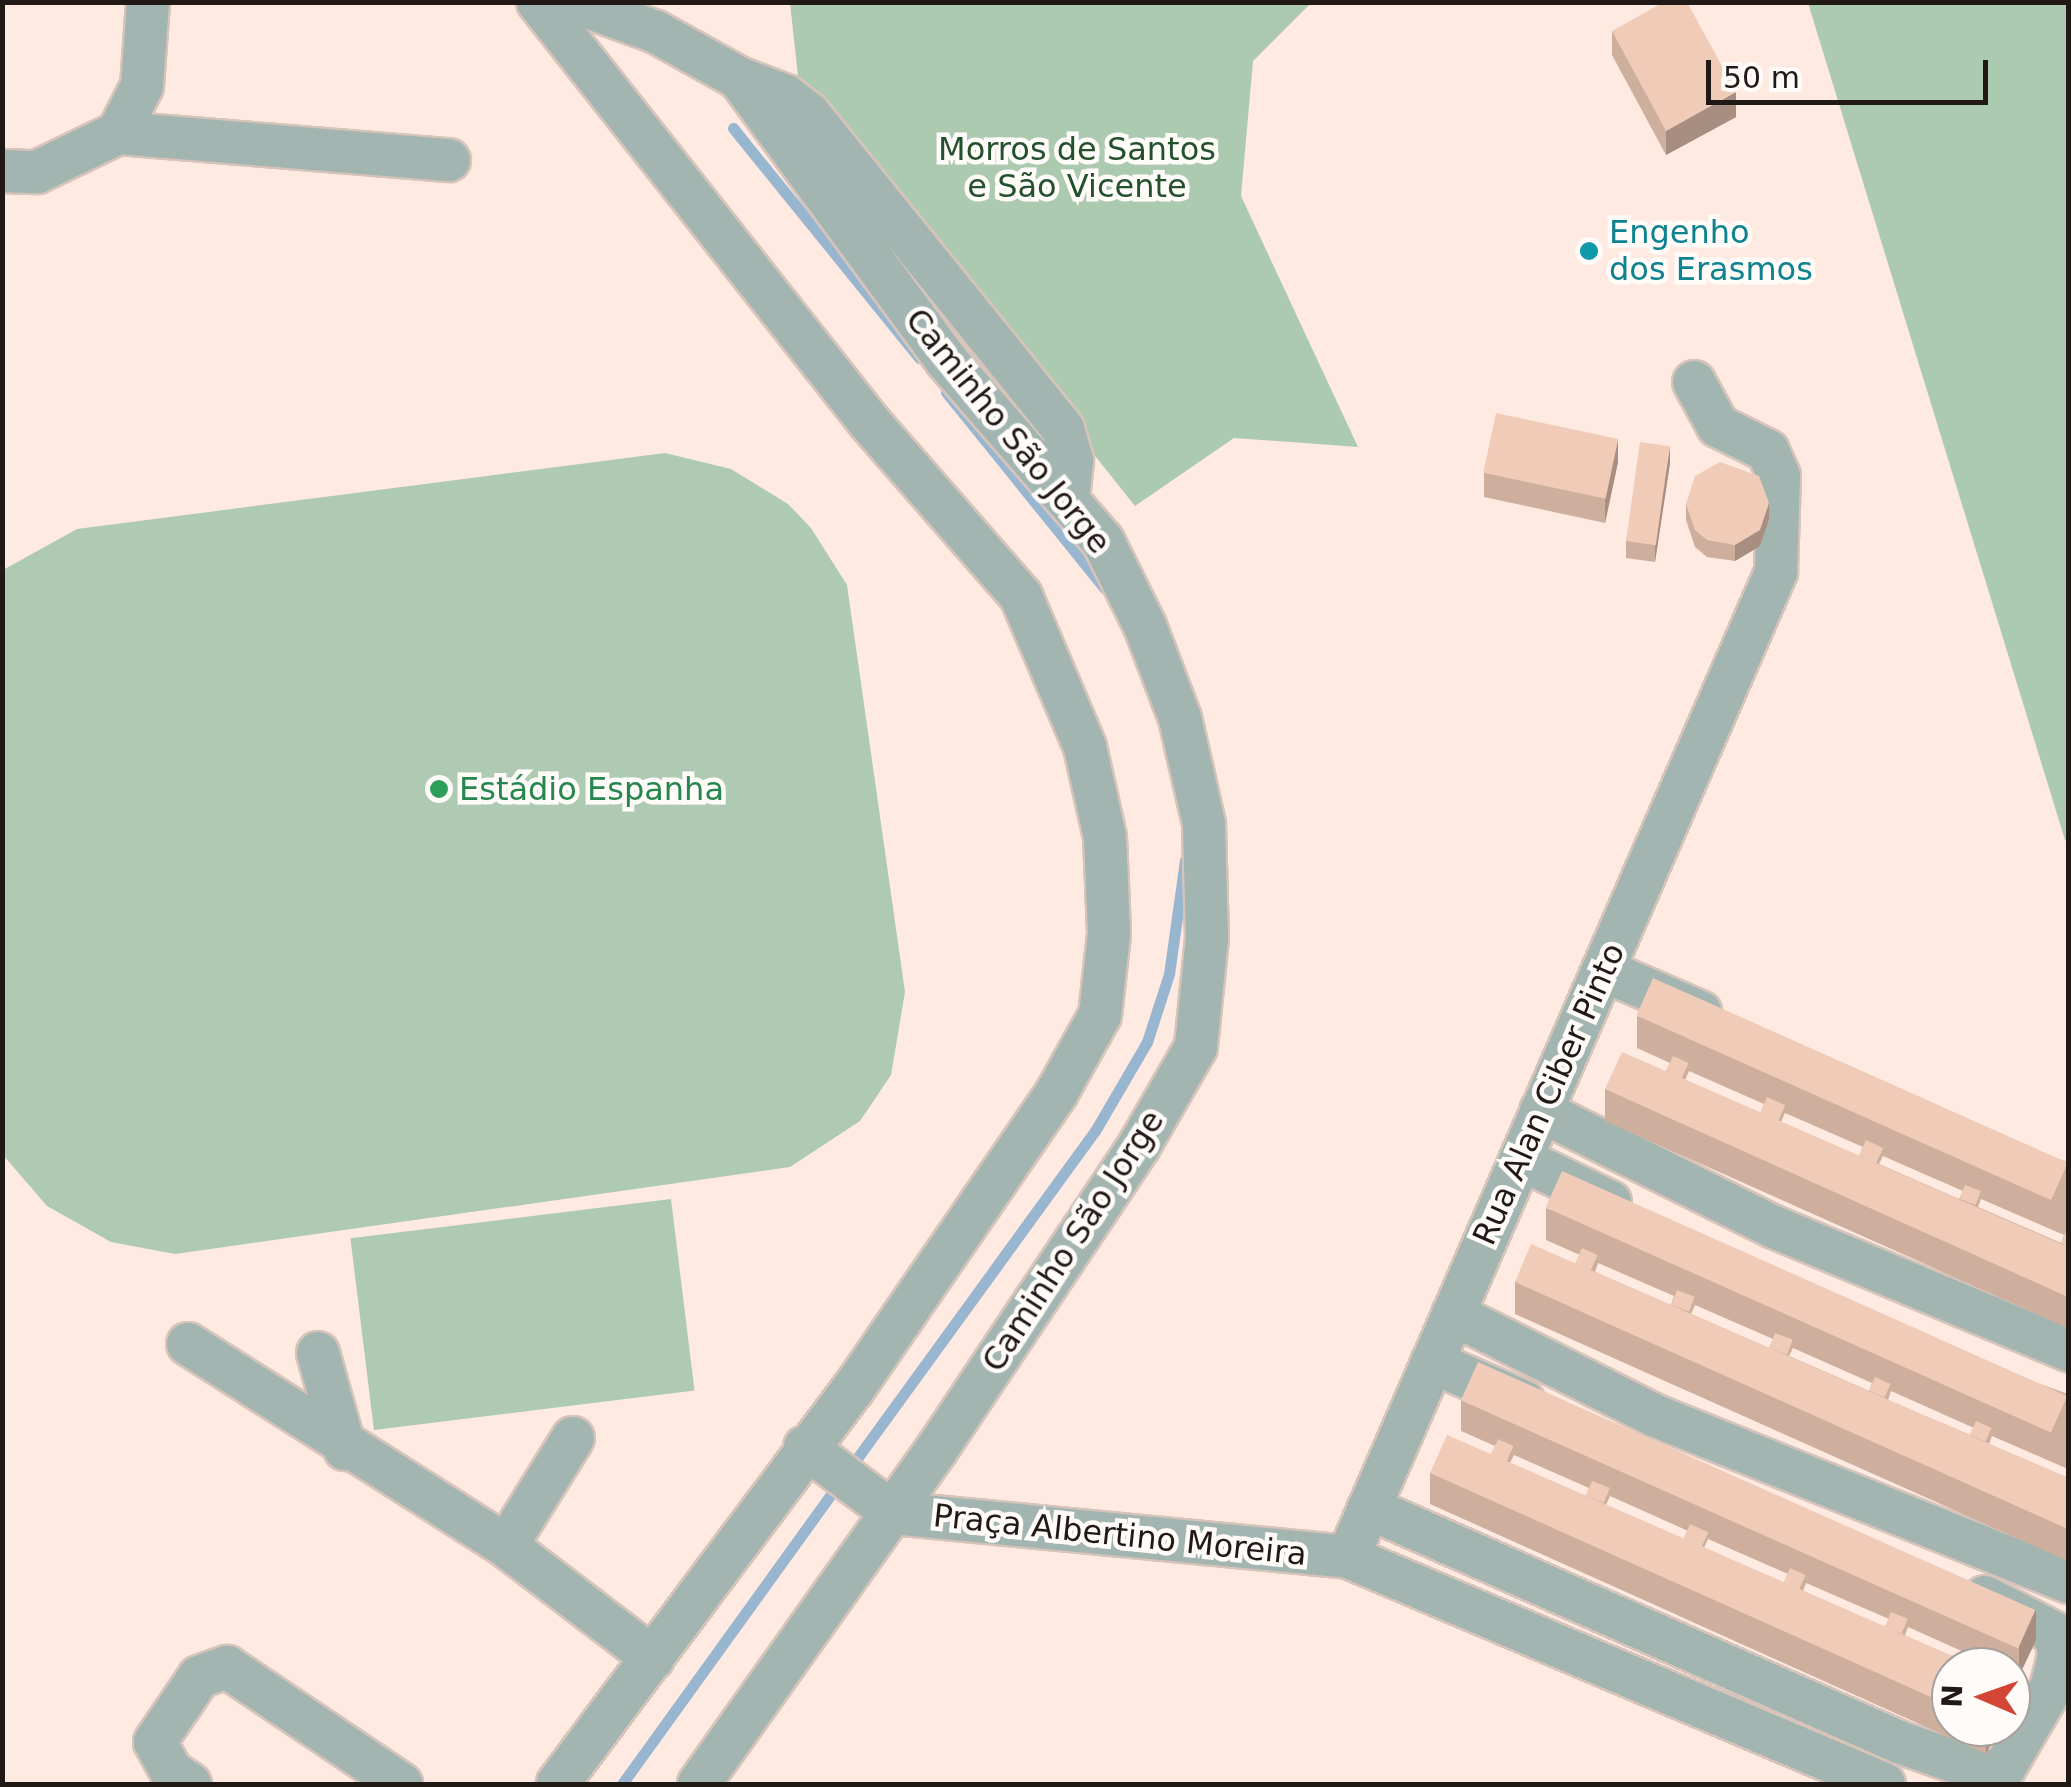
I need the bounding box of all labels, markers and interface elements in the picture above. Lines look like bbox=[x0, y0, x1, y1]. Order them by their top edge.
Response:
scale bar bbox=[1711, 40, 1994, 102]
text: 50 m bbox=[1723, 60, 1800, 95]
park label: Morros de Santos e São Vicente bbox=[938, 131, 1216, 206]
place label: Engenho dos Erasmos bbox=[1609, 214, 1813, 289]
marker: Engenho dos Erasmos bbox=[1578, 240, 1600, 262]
street label: Caminho São Jorge bbox=[898, 301, 1118, 561]
place label: Estádio Espanha bbox=[459, 770, 724, 808]
marker: Estádio Espanha bbox=[428, 778, 450, 800]
street label: Rua Alan Ciber Pinto bbox=[1465, 937, 1633, 1251]
street label: Caminho São Jorge bbox=[974, 1103, 1172, 1379]
street label: Praça Albertino Moreira bbox=[931, 1496, 1309, 1574]
north arrow bbox=[1931, 1647, 2031, 1747]
text: N bbox=[1936, 1684, 1969, 1708]

